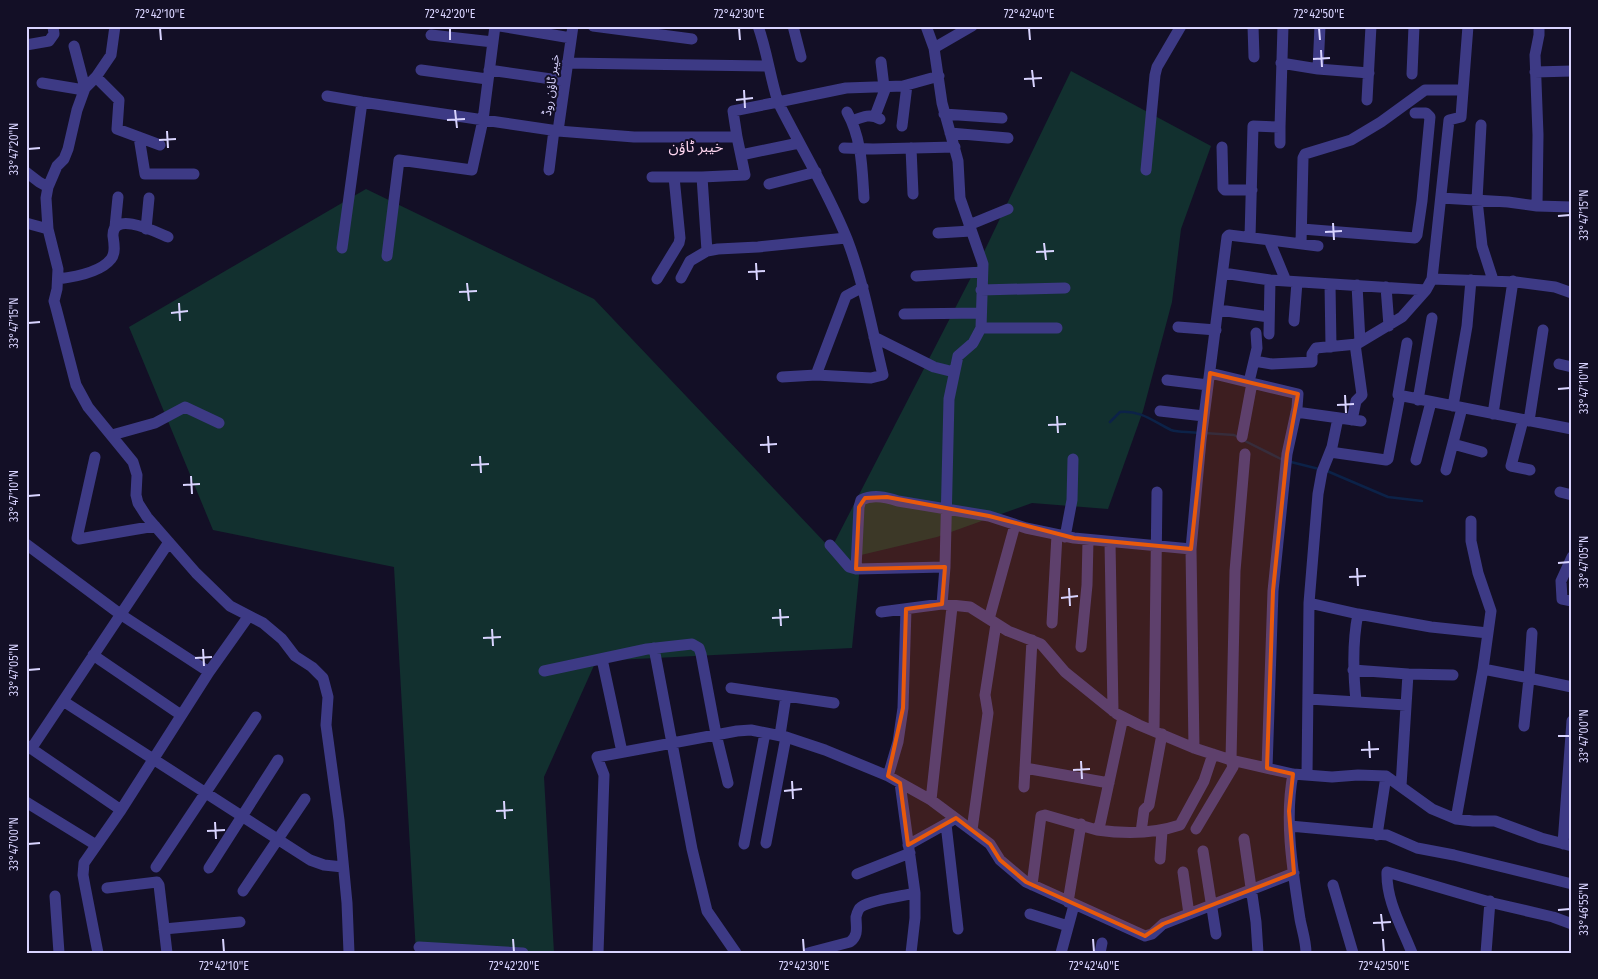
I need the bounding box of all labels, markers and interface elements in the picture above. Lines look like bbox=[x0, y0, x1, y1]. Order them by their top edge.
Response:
text: 72°42'10"E bbox=[135, 7, 185, 21]
text: 72°42'20"E bbox=[425, 7, 476, 21]
text: 72°42'30"E bbox=[714, 7, 765, 21]
text: 72°42'40"E bbox=[1004, 7, 1055, 21]
text: 72°42'50"E bbox=[1294, 7, 1345, 21]
street label: خیبر ٹاؤن روڈ bbox=[539, 53, 562, 117]
text: 33°47'20"N bbox=[7, 123, 21, 175]
district label: خیبر ٹاؤن bbox=[669, 138, 724, 156]
text: 33°47'15"N bbox=[1577, 189, 1591, 241]
text: 33°47'15"N bbox=[7, 297, 21, 349]
text: 33°47'10"N bbox=[1577, 362, 1591, 414]
text: 33°47'10"N bbox=[7, 470, 21, 522]
text: 33°47'05"N bbox=[1577, 536, 1591, 588]
text: 33°47'05"N bbox=[7, 644, 21, 696]
text: 33°47'00"N bbox=[1577, 709, 1591, 763]
text: 33°47'00"N bbox=[7, 817, 21, 871]
text: 33°46'55"N bbox=[1577, 883, 1591, 935]
text: 72°42'10"E bbox=[199, 959, 249, 973]
text: 72°42'20"E bbox=[489, 959, 540, 973]
text: 72°42'30"E bbox=[779, 959, 830, 973]
text: 72°42'40"E bbox=[1069, 959, 1120, 973]
text: 72°42'50"E bbox=[1359, 959, 1410, 973]

